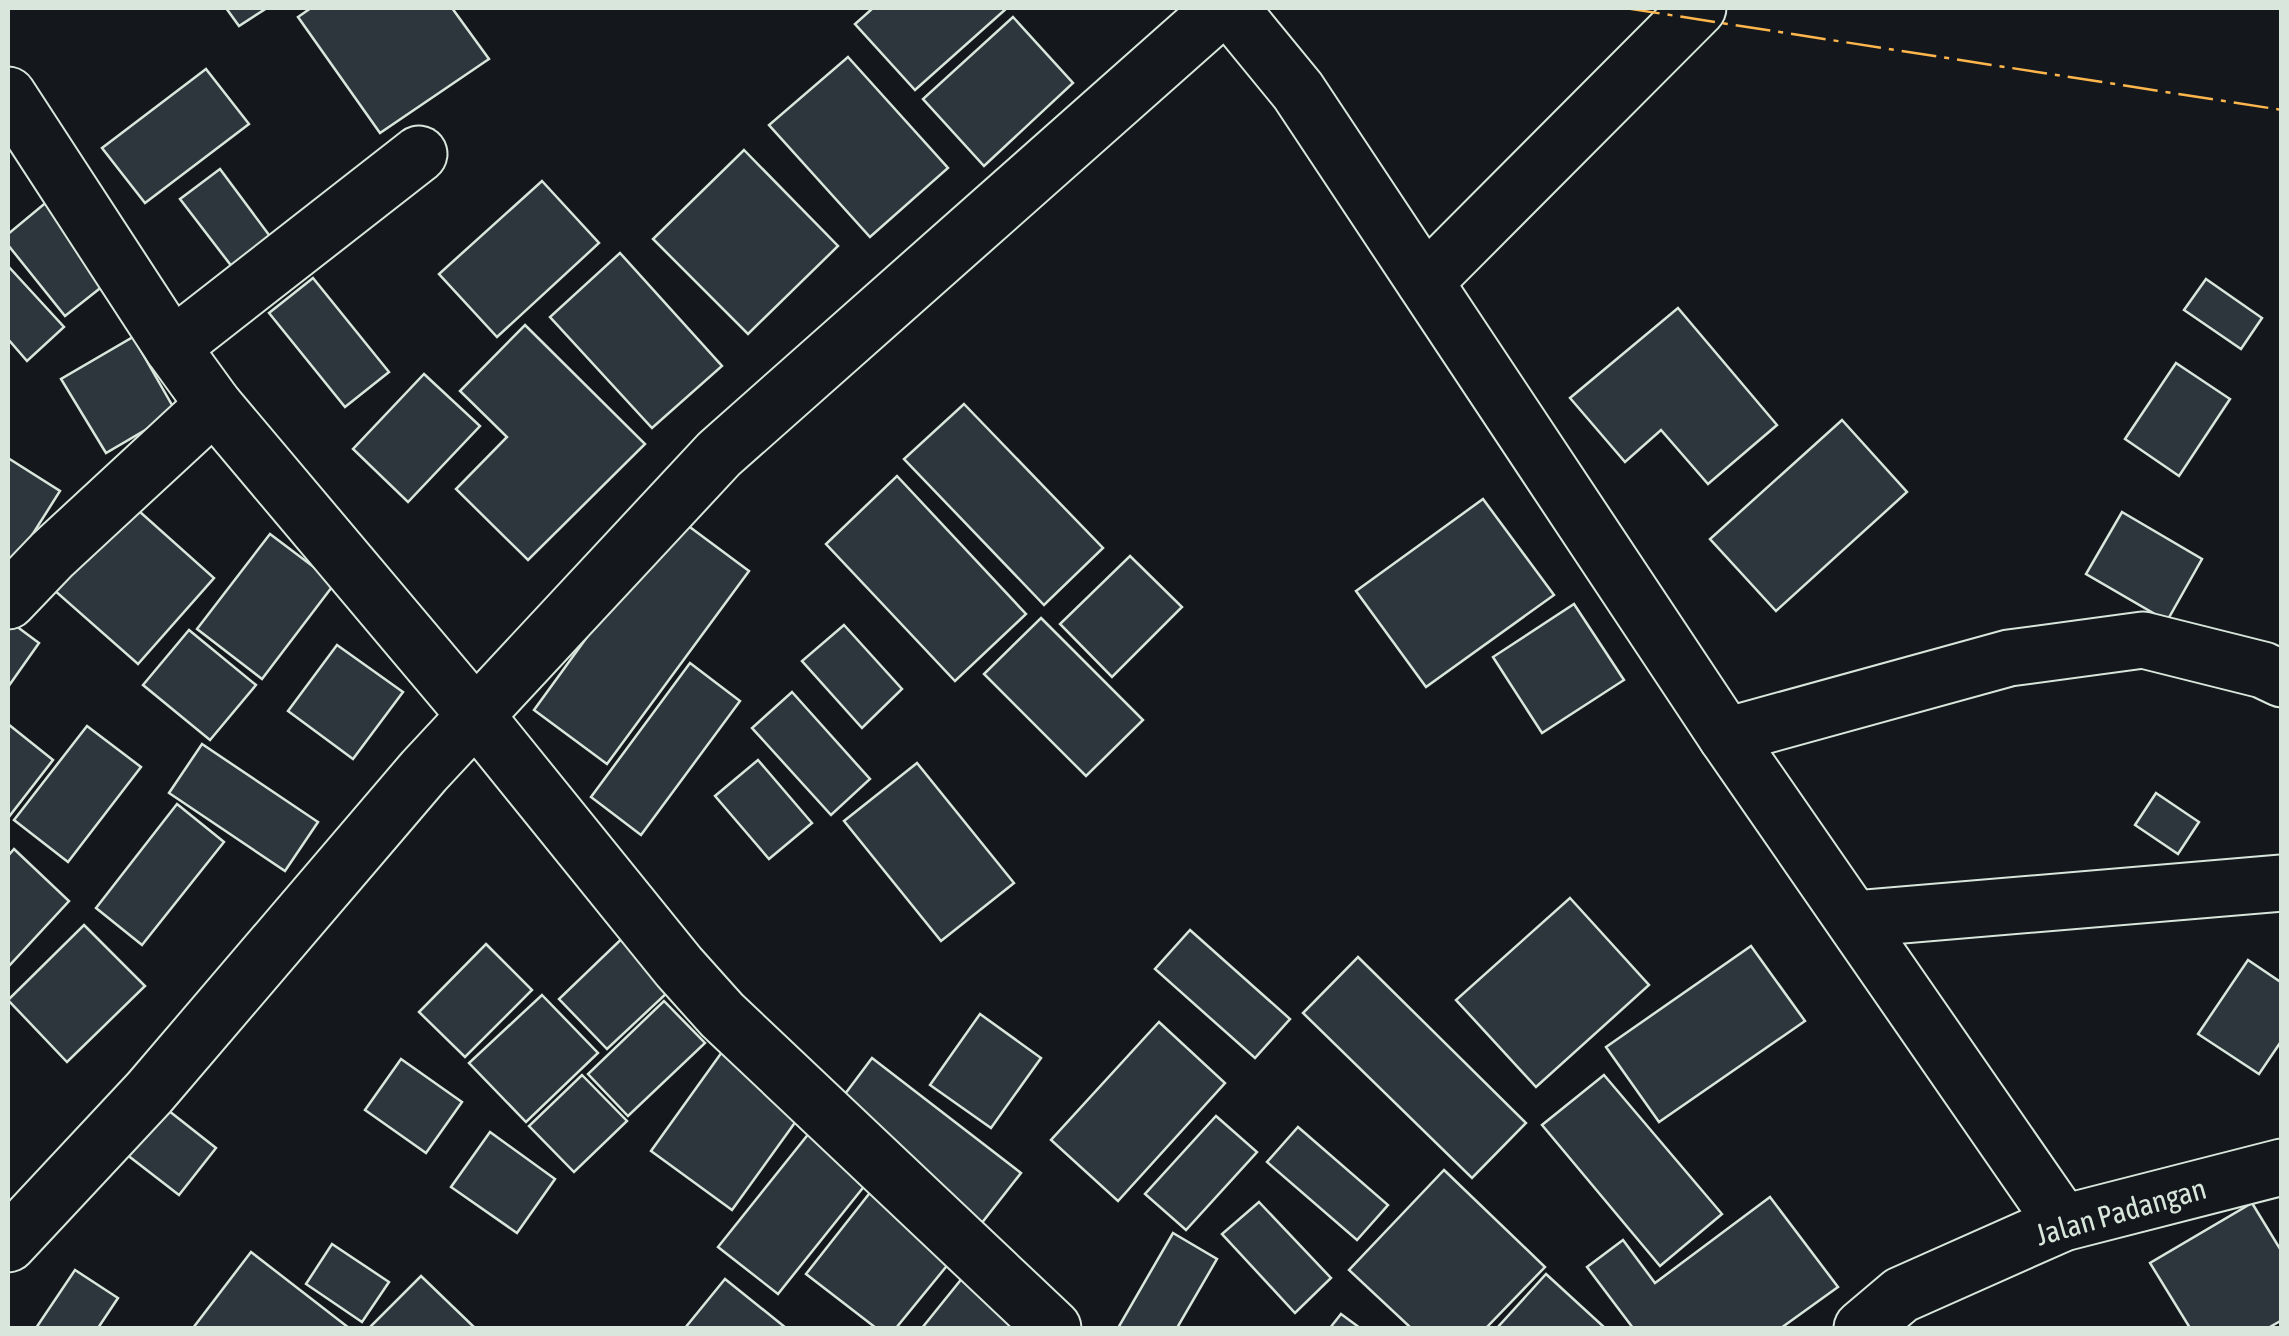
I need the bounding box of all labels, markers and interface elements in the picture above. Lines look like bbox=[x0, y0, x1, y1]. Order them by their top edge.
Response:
street label: Jalan Padangan bbox=[2032, 1170, 2210, 1252]

